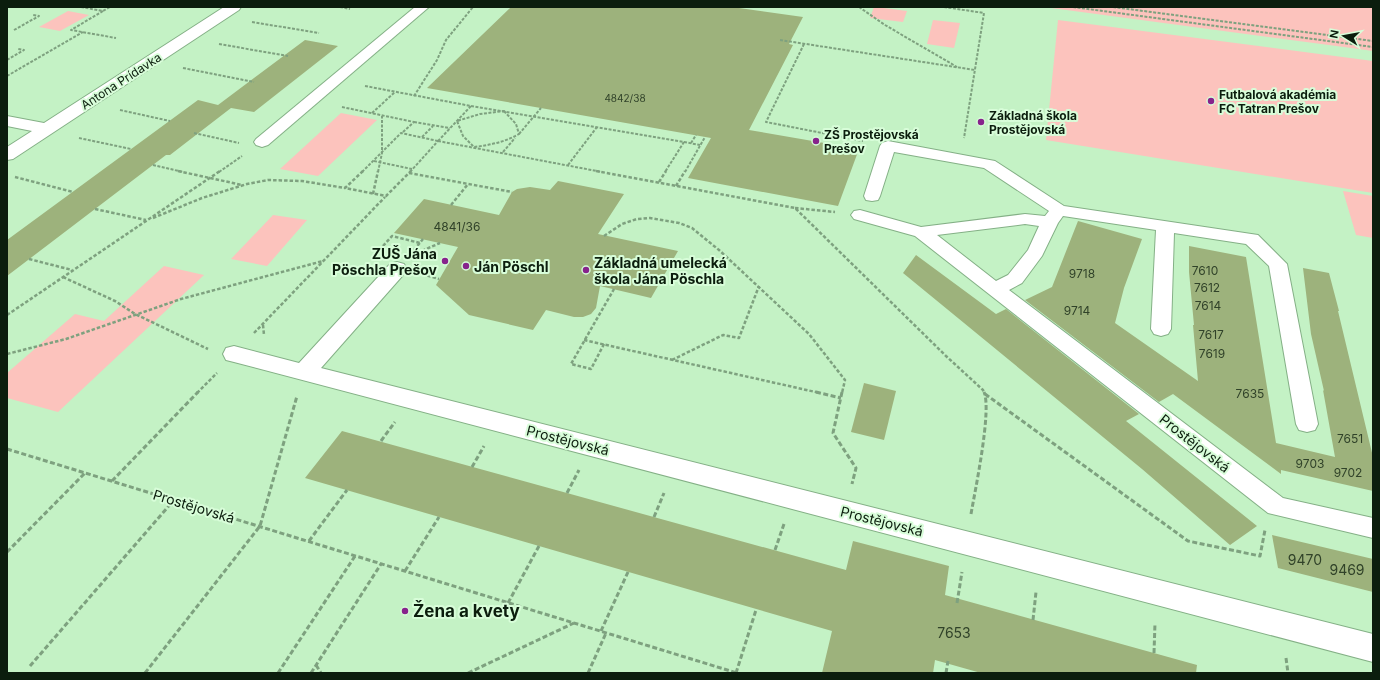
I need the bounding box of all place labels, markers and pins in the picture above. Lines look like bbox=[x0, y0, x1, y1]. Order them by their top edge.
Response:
place label: Futbalová akadémia FC Tatran Prešov bbox=[1219, 87, 1336, 116]
marker: Futbalová akadémia FC Tatran Prešov bbox=[1206, 96, 1216, 106]
place label: Základná škola Prostějovská bbox=[989, 108, 1077, 137]
marker: Základná škola Prostějovská bbox=[976, 117, 986, 127]
place label: ZŠ Prostějovská Prešov bbox=[824, 127, 919, 156]
marker: ZŠ Prostějovská Prešov bbox=[811, 136, 821, 146]
place label: ZUŠ Jána Pöschla Prešov bbox=[332, 245, 438, 278]
place label: Základná umelecká škola Jána Pöschla bbox=[594, 254, 727, 287]
marker: ZUŠ Jána Pöschla Prešov bbox=[440, 256, 450, 266]
place label: Ján Pöschl bbox=[474, 258, 548, 275]
marker: Ján Pöschl bbox=[461, 261, 471, 271]
marker: Základná umelecká škola Jána Pöschla bbox=[581, 265, 591, 275]
place label: Žena a kvety bbox=[413, 600, 520, 621]
marker: Žena a kvety bbox=[400, 606, 410, 616]

